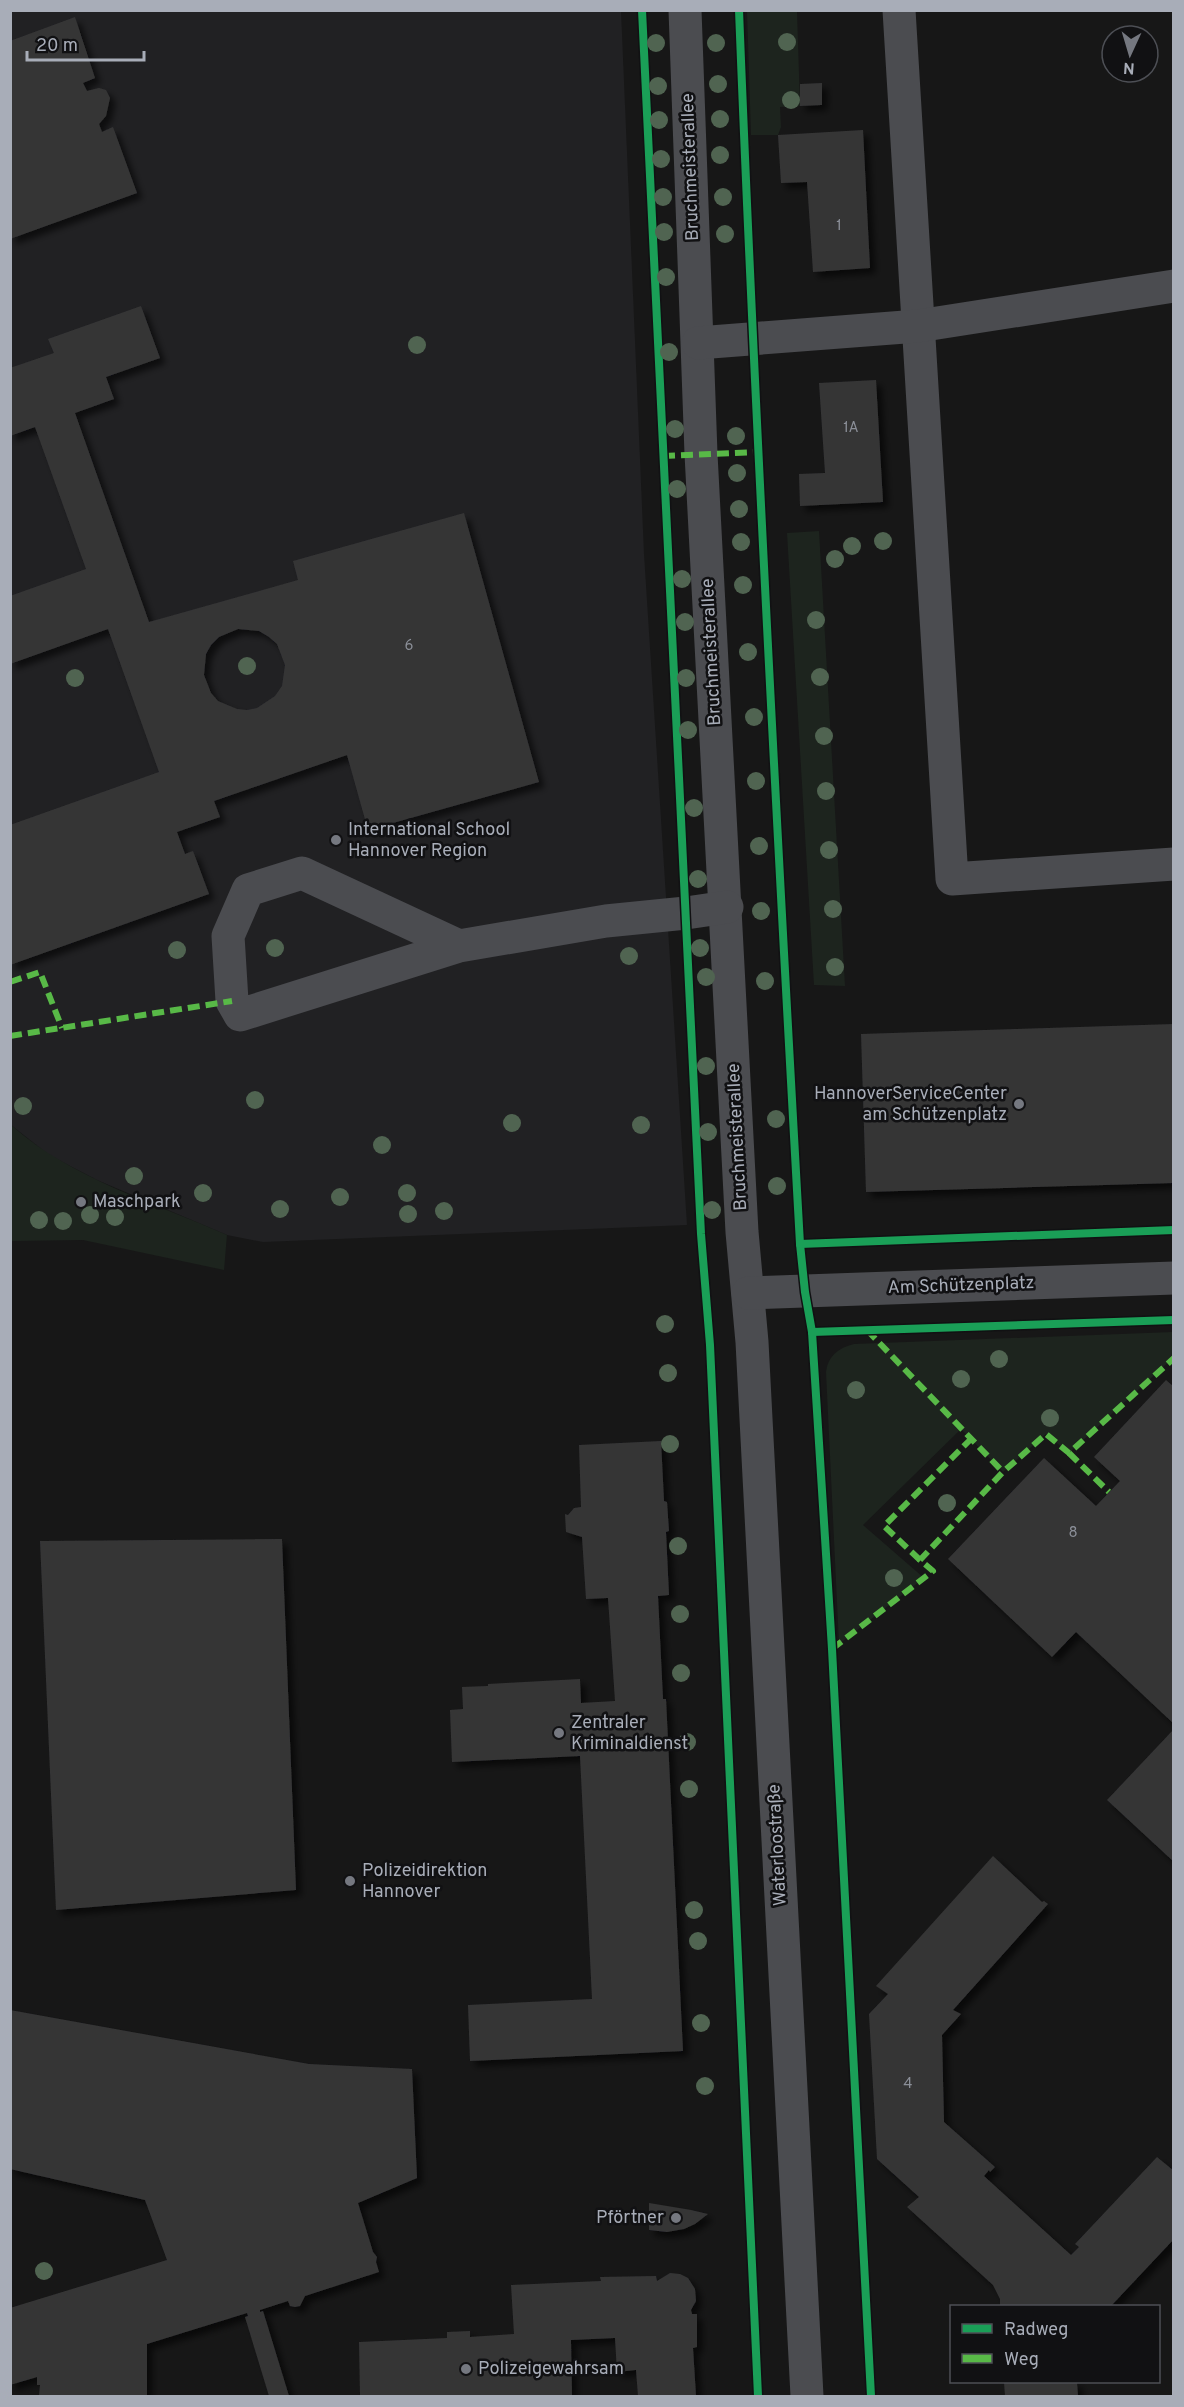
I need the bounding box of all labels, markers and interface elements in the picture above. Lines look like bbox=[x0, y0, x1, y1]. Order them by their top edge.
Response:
scale bar bbox=[27, 24, 144, 62]
north arrow bbox=[1100, 24, 1160, 84]
text: 20 m bbox=[36, 35, 78, 58]
text: N bbox=[1123, 57, 1136, 77]
street label: Bruchmeisterallee bbox=[677, 93, 705, 241]
house number: 1 bbox=[836, 217, 842, 236]
house number: 1A bbox=[843, 419, 859, 438]
street label: Bruchmeisterallee bbox=[697, 578, 727, 726]
house number: 6 bbox=[405, 637, 414, 656]
place label: International School Hannover Region bbox=[348, 819, 510, 863]
marker: International School Hannover Region bbox=[329, 833, 343, 847]
street label: Bruchmeisterallee bbox=[723, 1063, 753, 1211]
place label: HannoverServiceCenter am Schützenplatz bbox=[814, 1083, 1007, 1127]
marker: HannoverServiceCenter am Schützenplatz bbox=[1012, 1097, 1026, 1111]
place label: Maschpark bbox=[93, 1191, 181, 1214]
marker: Maschpark bbox=[74, 1195, 88, 1209]
street label: Am Schützenplatz bbox=[887, 1272, 1035, 1300]
house number: 8 bbox=[1068, 1524, 1078, 1543]
place label: Zentraler Kriminaldienst bbox=[571, 1712, 688, 1756]
marker: Zentraler Kriminaldienst bbox=[552, 1726, 566, 1740]
street label: Waterloostraße bbox=[763, 1783, 793, 1907]
place label: Polizeidirektion Hannover bbox=[362, 1860, 487, 1904]
marker: Polizeidirektion Hannover bbox=[343, 1874, 357, 1888]
house number: 4 bbox=[903, 2075, 913, 2094]
place label: Pförtner bbox=[596, 2207, 664, 2230]
marker: Pförtner bbox=[669, 2211, 683, 2225]
legend bbox=[950, 2305, 1160, 2383]
text: Radweg bbox=[1004, 2319, 1068, 2342]
text: Weg bbox=[1004, 2349, 1039, 2372]
place label: Polizeigewahrsam bbox=[478, 2358, 624, 2381]
marker: Polizeigewahrsam bbox=[459, 2362, 473, 2376]

